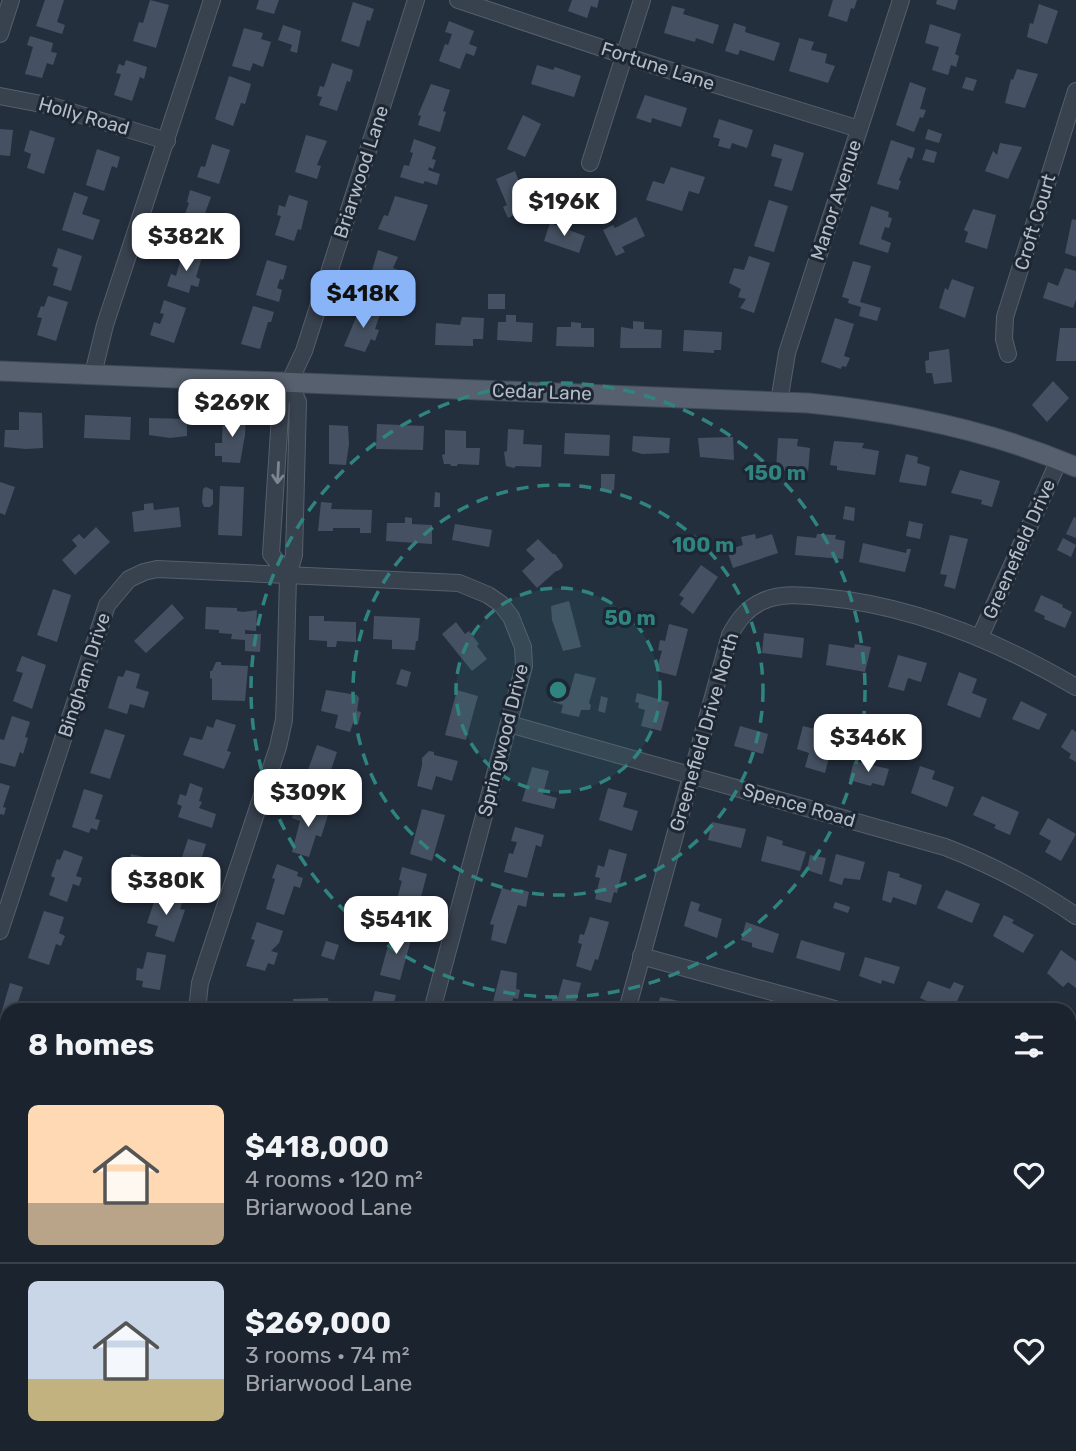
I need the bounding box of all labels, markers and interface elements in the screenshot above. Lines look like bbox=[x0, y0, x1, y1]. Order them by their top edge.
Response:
street label: Fortune Lane bbox=[598, 37, 718, 95]
street label: Holly Road bbox=[36, 92, 132, 140]
street label: Briarwood Lane bbox=[329, 103, 393, 241]
street label: Manor Avenue bbox=[806, 137, 866, 263]
street label: Croft Court bbox=[1009, 171, 1061, 273]
pin: $196K bbox=[515, 178, 613, 238]
text: $196K bbox=[528, 187, 600, 215]
pin: $382K bbox=[137, 214, 235, 273]
text: $382K bbox=[148, 222, 224, 250]
pin: $418K bbox=[314, 270, 412, 330]
text: $418K bbox=[327, 279, 399, 307]
street label: Cedar Lane bbox=[492, 379, 592, 405]
pin: $269K bbox=[183, 380, 281, 439]
text: $269K bbox=[194, 388, 270, 416]
text: 150 m bbox=[744, 460, 806, 485]
one-way arrow bbox=[271, 461, 284, 484]
street label: Greenefield Drive bbox=[978, 475, 1060, 623]
text: 100 m bbox=[672, 532, 734, 557]
text: 50 m bbox=[604, 605, 656, 630]
street label: Bingham Drive bbox=[53, 610, 115, 740]
street label: Greenefield Drive North bbox=[665, 630, 743, 834]
street label: Springwood Drive bbox=[473, 661, 533, 819]
centre of rings bbox=[546, 678, 570, 702]
pin: $346K bbox=[819, 714, 917, 774]
text: $346K bbox=[830, 723, 906, 751]
pin: $309K bbox=[259, 770, 357, 829]
text: $309K bbox=[270, 778, 346, 806]
street label: Spence Road bbox=[740, 778, 858, 832]
pin: $380K bbox=[117, 858, 215, 917]
text: $380K bbox=[128, 866, 204, 894]
pin: $541K bbox=[347, 897, 445, 956]
text: $541K bbox=[360, 905, 432, 933]
icon: filters bbox=[1010, 1026, 1048, 1064]
text: 8 homes bbox=[28, 1027, 154, 1063]
text: $418,000 bbox=[245, 1129, 389, 1165]
icon: home bbox=[84, 1133, 168, 1217]
icon: heart bbox=[1010, 1156, 1048, 1194]
text: 4 rooms · 120 m² bbox=[245, 1165, 423, 1193]
text: Briarwood Lane bbox=[245, 1193, 412, 1221]
text: $269,000 bbox=[245, 1305, 391, 1341]
icon: home bbox=[84, 1309, 168, 1393]
icon: heart bbox=[1010, 1332, 1048, 1370]
text: 3 rooms · 74 m² bbox=[245, 1341, 410, 1369]
text: Briarwood Lane bbox=[245, 1369, 412, 1397]

